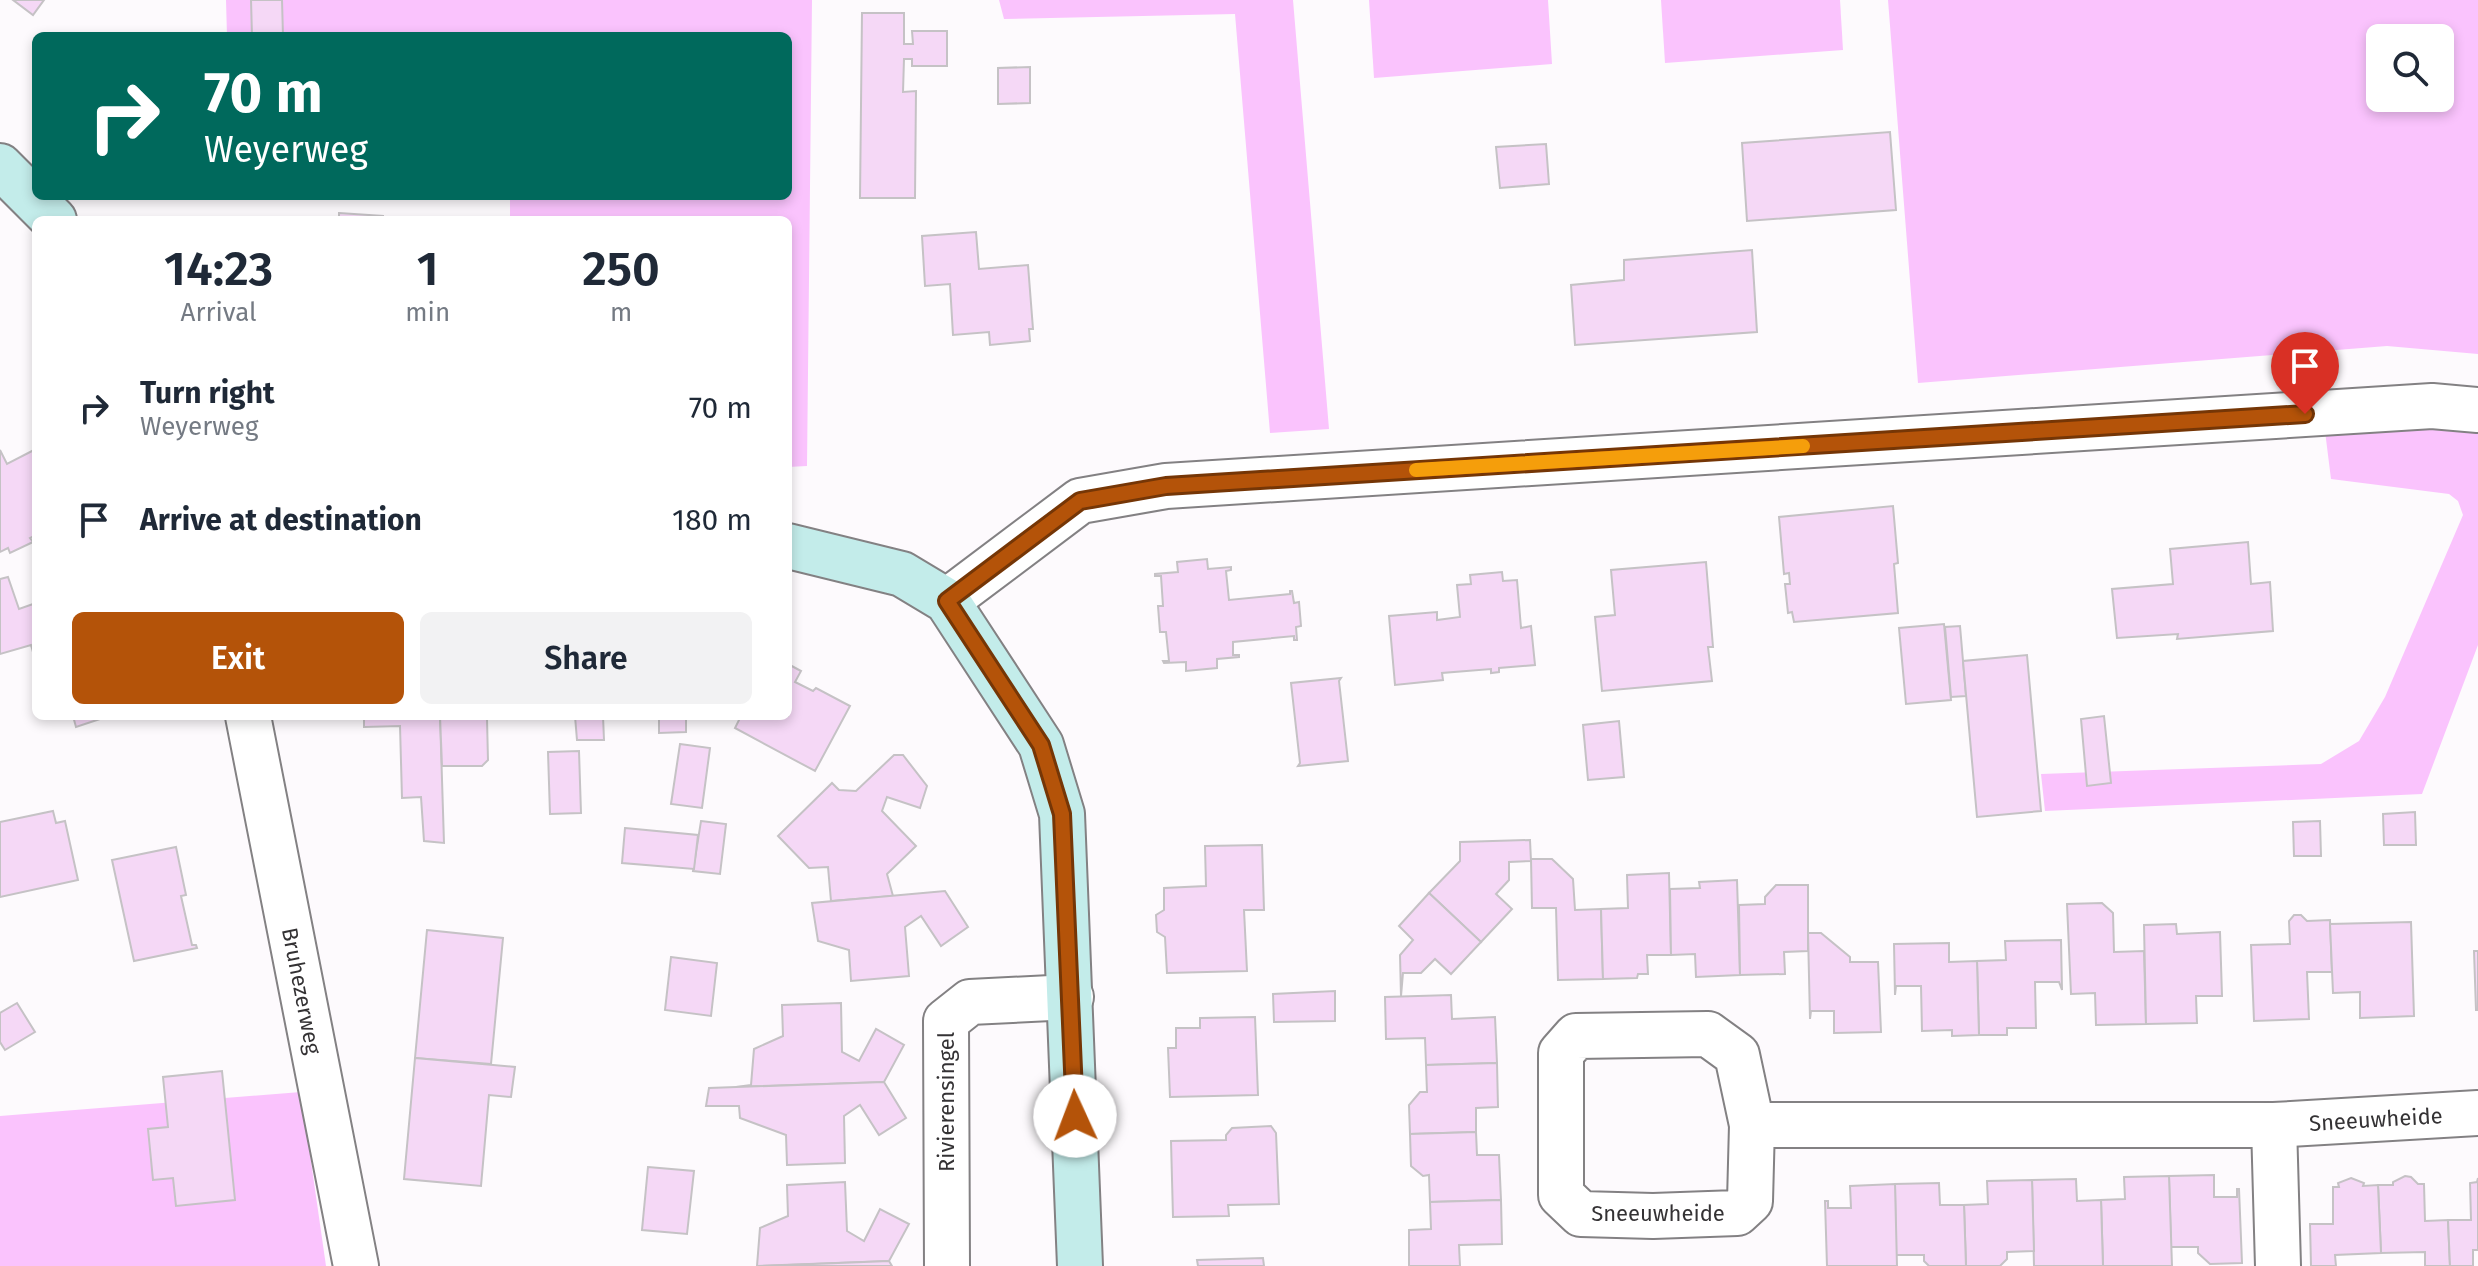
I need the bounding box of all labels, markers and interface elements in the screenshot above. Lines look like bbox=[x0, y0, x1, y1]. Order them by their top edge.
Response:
map controls bbox=[2366, 24, 2454, 112]
button: search bbox=[2366, 24, 2454, 112]
text: 70 m bbox=[204, 60, 323, 127]
icon: right bbox=[72, 64, 176, 168]
text: Weyerweg bbox=[204, 128, 368, 172]
text: 14:23 bbox=[164, 240, 273, 298]
text: 1 bbox=[417, 240, 439, 298]
text: 250 bbox=[582, 240, 660, 298]
text: Arrival bbox=[181, 297, 257, 328]
text: min bbox=[405, 297, 450, 328]
text: m bbox=[610, 297, 632, 328]
pin bbox=[2271, 332, 2339, 414]
icon: arrive bbox=[2283, 344, 2327, 388]
text: Turn right bbox=[140, 375, 275, 411]
icon: right bbox=[72, 386, 116, 430]
text: 70 m bbox=[689, 390, 752, 426]
text: Weyerweg bbox=[140, 411, 259, 442]
icon: arrive bbox=[72, 498, 116, 542]
text: Arrive at destination bbox=[140, 502, 422, 538]
text: 180 m bbox=[672, 502, 752, 538]
button: Exit bbox=[72, 612, 404, 704]
button: Share bbox=[420, 612, 752, 704]
street label: Bruhezerweg bbox=[276, 925, 327, 1057]
street label: Rivierensingel bbox=[933, 1032, 960, 1172]
position arrow bbox=[1033, 1074, 1117, 1158]
street label: Sneeuwheide bbox=[2308, 1102, 2443, 1137]
street label: Sneeuwheide bbox=[1591, 1200, 1725, 1227]

